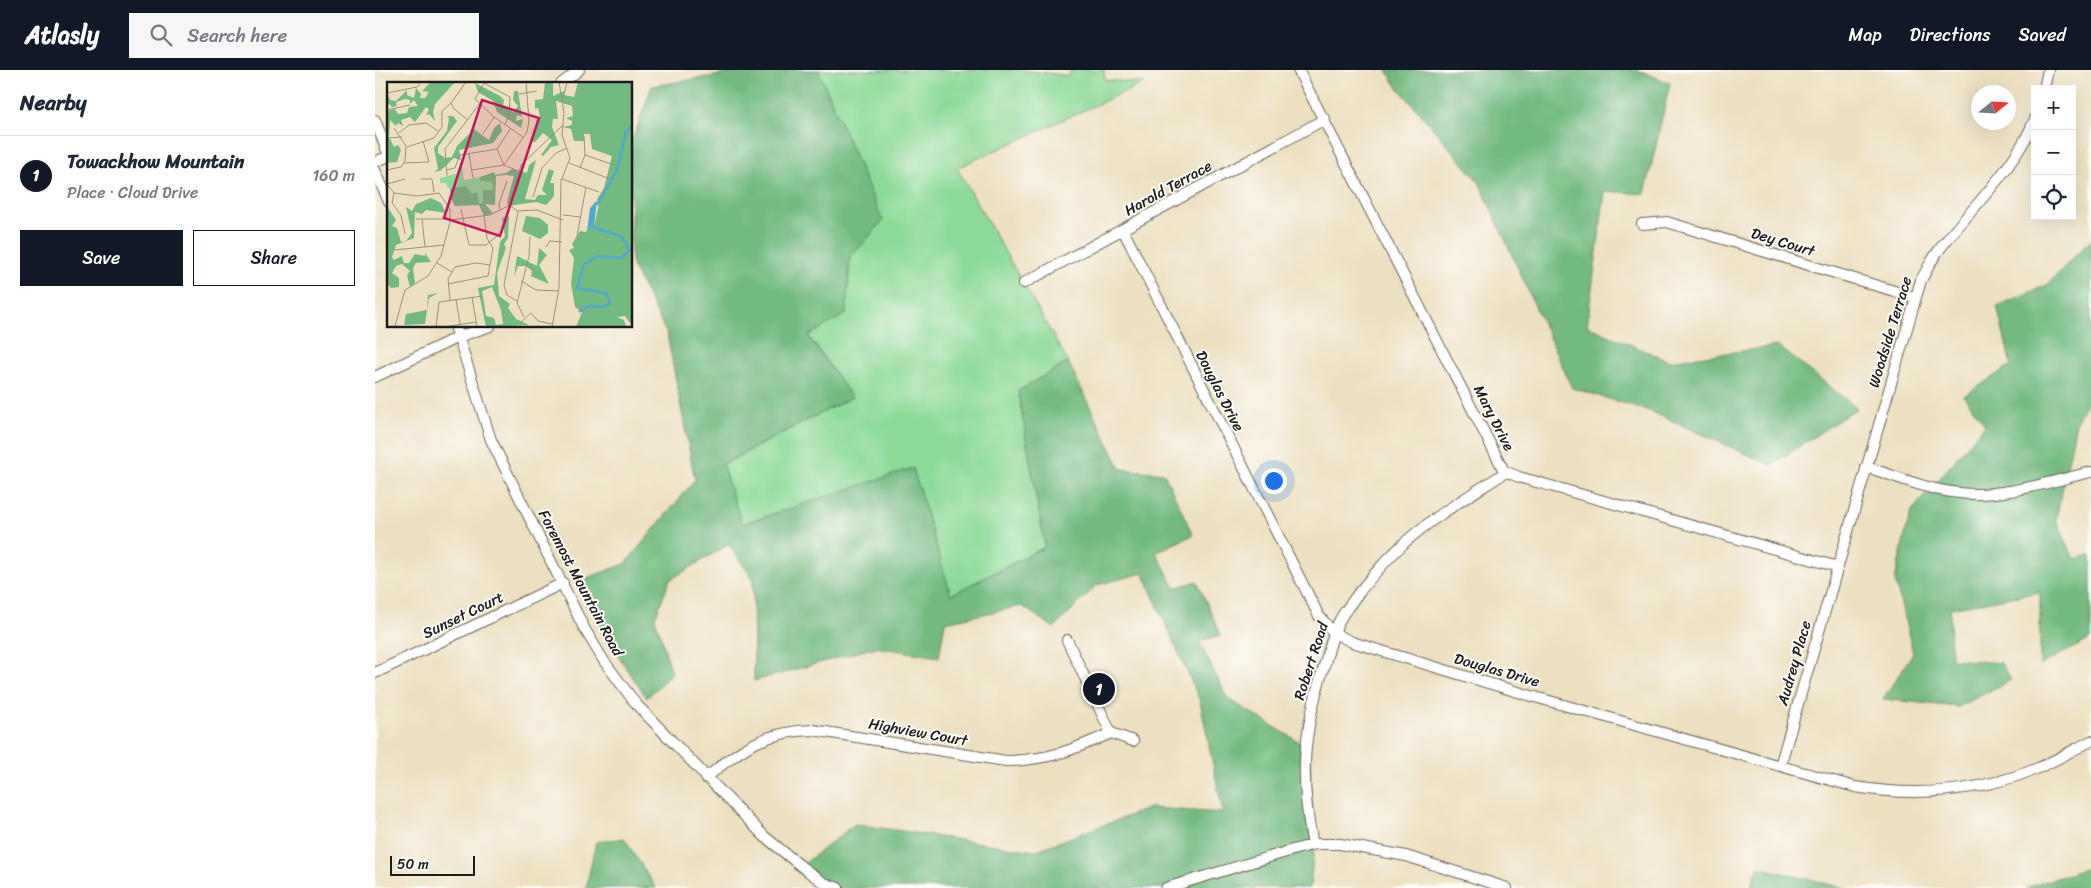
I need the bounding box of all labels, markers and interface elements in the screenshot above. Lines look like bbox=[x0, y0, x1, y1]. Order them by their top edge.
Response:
search box bbox=[129, 13, 479, 58]
text: Atlasly bbox=[25, 14, 99, 56]
text: Search here bbox=[187, 19, 287, 52]
text: Map bbox=[1849, 19, 1882, 51]
text: Directions bbox=[1910, 19, 1991, 51]
text: Saved bbox=[2019, 19, 2066, 51]
icon: search bbox=[147, 21, 175, 49]
inset map bbox=[387, 82, 633, 328]
text: Nearby bbox=[20, 84, 86, 122]
north arrow bbox=[1971, 85, 2016, 130]
map controls bbox=[2031, 85, 2076, 220]
button: + bbox=[2031, 85, 2076, 130]
button: − bbox=[2031, 130, 2076, 175]
text: Towackhow Mountain bbox=[67, 145, 244, 178]
street label: Harold Terrace bbox=[1119, 153, 1217, 223]
text: 1 bbox=[33, 161, 39, 190]
text: 160 m bbox=[312, 161, 355, 190]
button: locate bbox=[2031, 175, 2076, 220]
text: Place · Cloud Drive bbox=[67, 178, 198, 207]
street label: Dey Court bbox=[1748, 220, 1819, 264]
button: Save bbox=[20, 230, 183, 286]
button: Share bbox=[193, 230, 355, 286]
street label: Woodside Terrace bbox=[1861, 273, 1919, 391]
street label: Douglas Drive bbox=[1188, 346, 1252, 436]
street label: Mary Drive bbox=[1466, 380, 1522, 456]
your location bbox=[1261, 468, 1287, 494]
street label: Foremost Mountain Road bbox=[531, 505, 631, 662]
street label: Sunset Court bbox=[418, 584, 508, 646]
street label: Audrey Place bbox=[1769, 617, 1819, 710]
street label: Robert Road bbox=[1286, 618, 1336, 703]
street label: Douglas Drive bbox=[1451, 645, 1543, 695]
pin: 1 bbox=[1083, 670, 1115, 708]
street label: Highview Court bbox=[866, 711, 970, 754]
text: 50 m bbox=[397, 852, 429, 877]
scale bar bbox=[390, 853, 475, 876]

